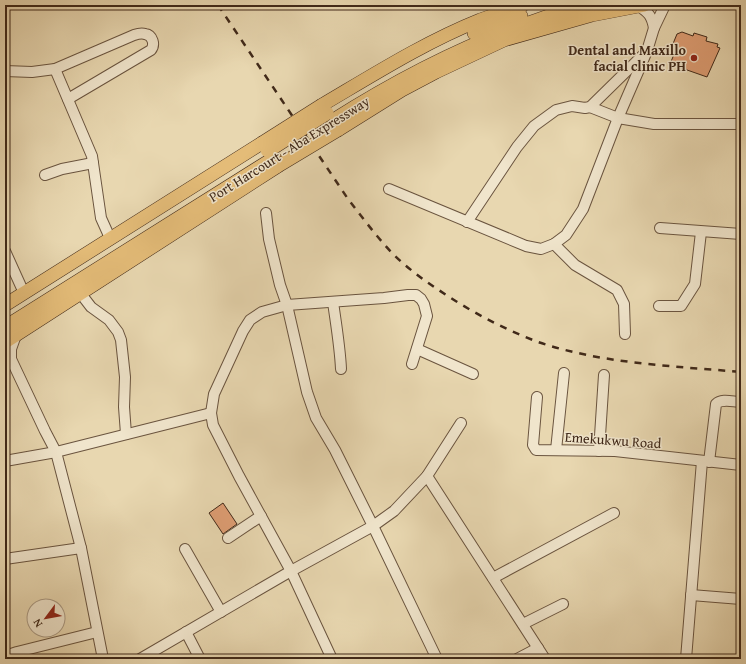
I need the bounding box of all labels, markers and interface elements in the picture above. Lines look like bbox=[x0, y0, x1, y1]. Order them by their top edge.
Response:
place label: Dental and Maxillo facial clinic PH bbox=[568, 40, 687, 76]
marker: Dental and Maxillo facial clinic PH bbox=[689, 53, 699, 63]
street label: Port Harcourt - Aba Expressway bbox=[205, 91, 373, 207]
street label: Emekukwu Road bbox=[564, 427, 662, 453]
north arrow bbox=[26, 598, 66, 638]
text: N bbox=[28, 615, 46, 631]

